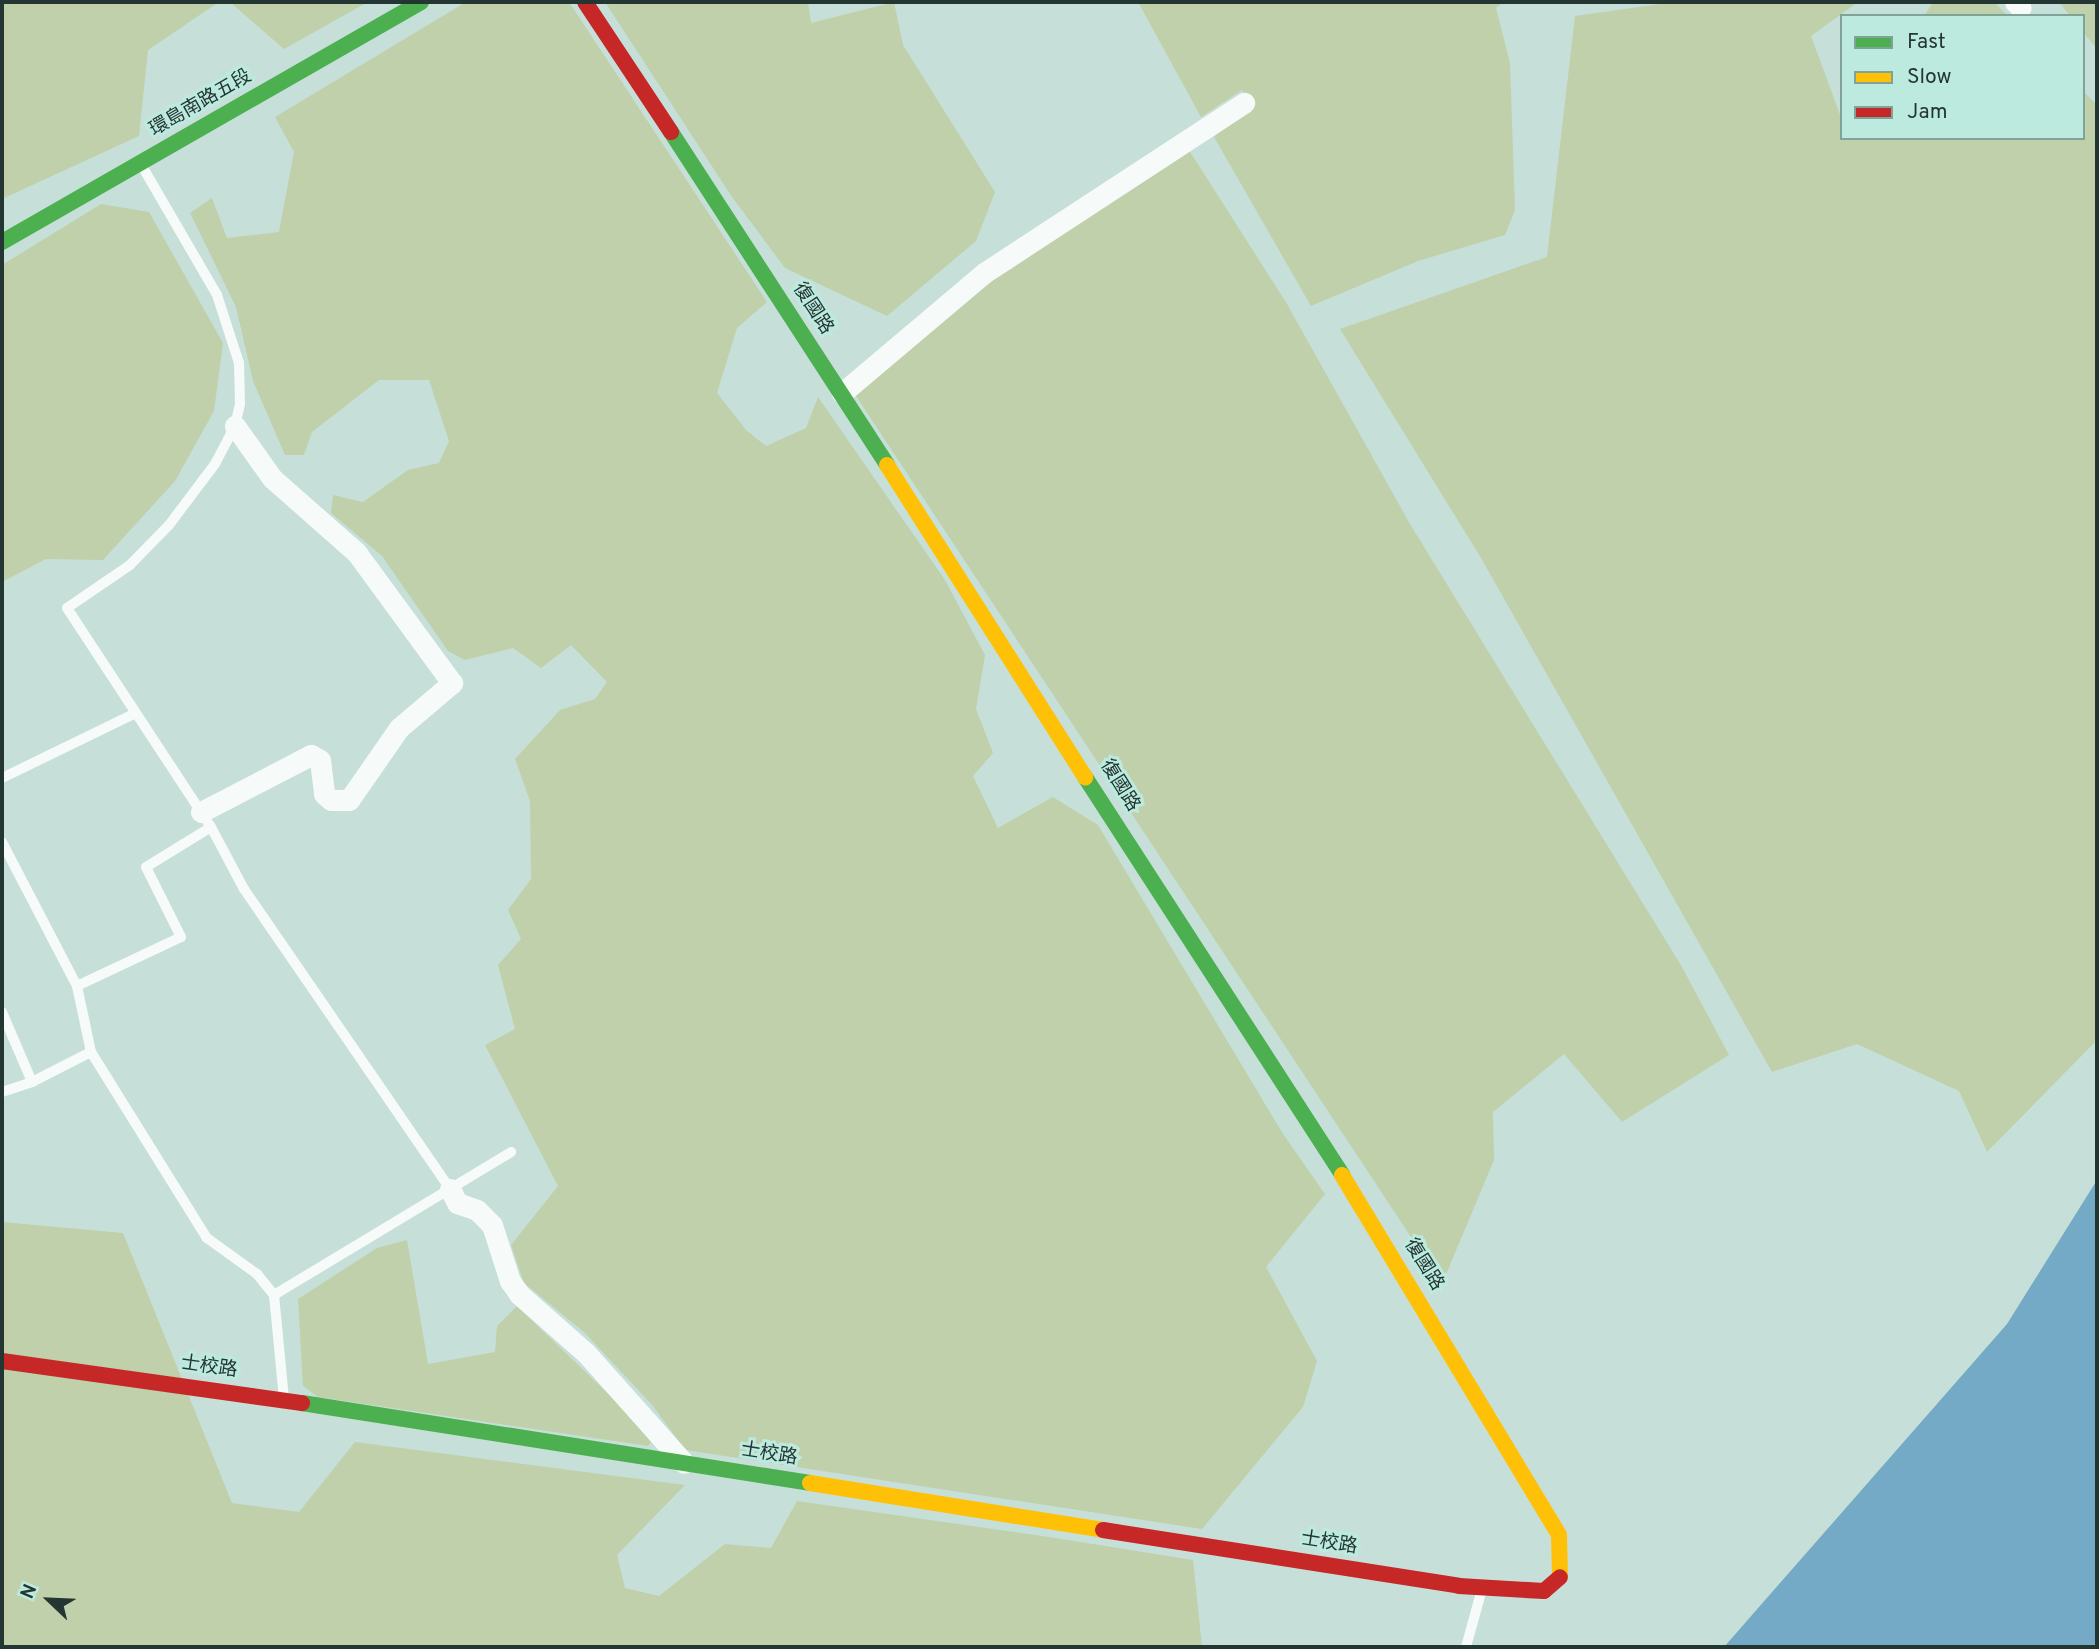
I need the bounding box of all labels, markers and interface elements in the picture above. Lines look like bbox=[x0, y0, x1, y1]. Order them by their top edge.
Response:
legend bbox=[1840, 14, 2085, 140]
text: Fast bbox=[1907, 29, 1946, 56]
text: Slow bbox=[1907, 64, 1952, 91]
street label: 環島南路五段 bbox=[146, 66, 256, 142]
text: Jam bbox=[1907, 99, 1948, 126]
street label: 復國路 bbox=[787, 279, 837, 339]
street label: 復國路 bbox=[1094, 756, 1144, 816]
street label: 復國路 bbox=[1398, 1235, 1448, 1295]
street label: 士校路 bbox=[179, 1353, 239, 1383]
street label: 士校路 bbox=[739, 1439, 799, 1471]
street label: 士校路 bbox=[1299, 1528, 1359, 1560]
north arrow bbox=[14, 1565, 84, 1635]
text: N bbox=[16, 1581, 43, 1603]

